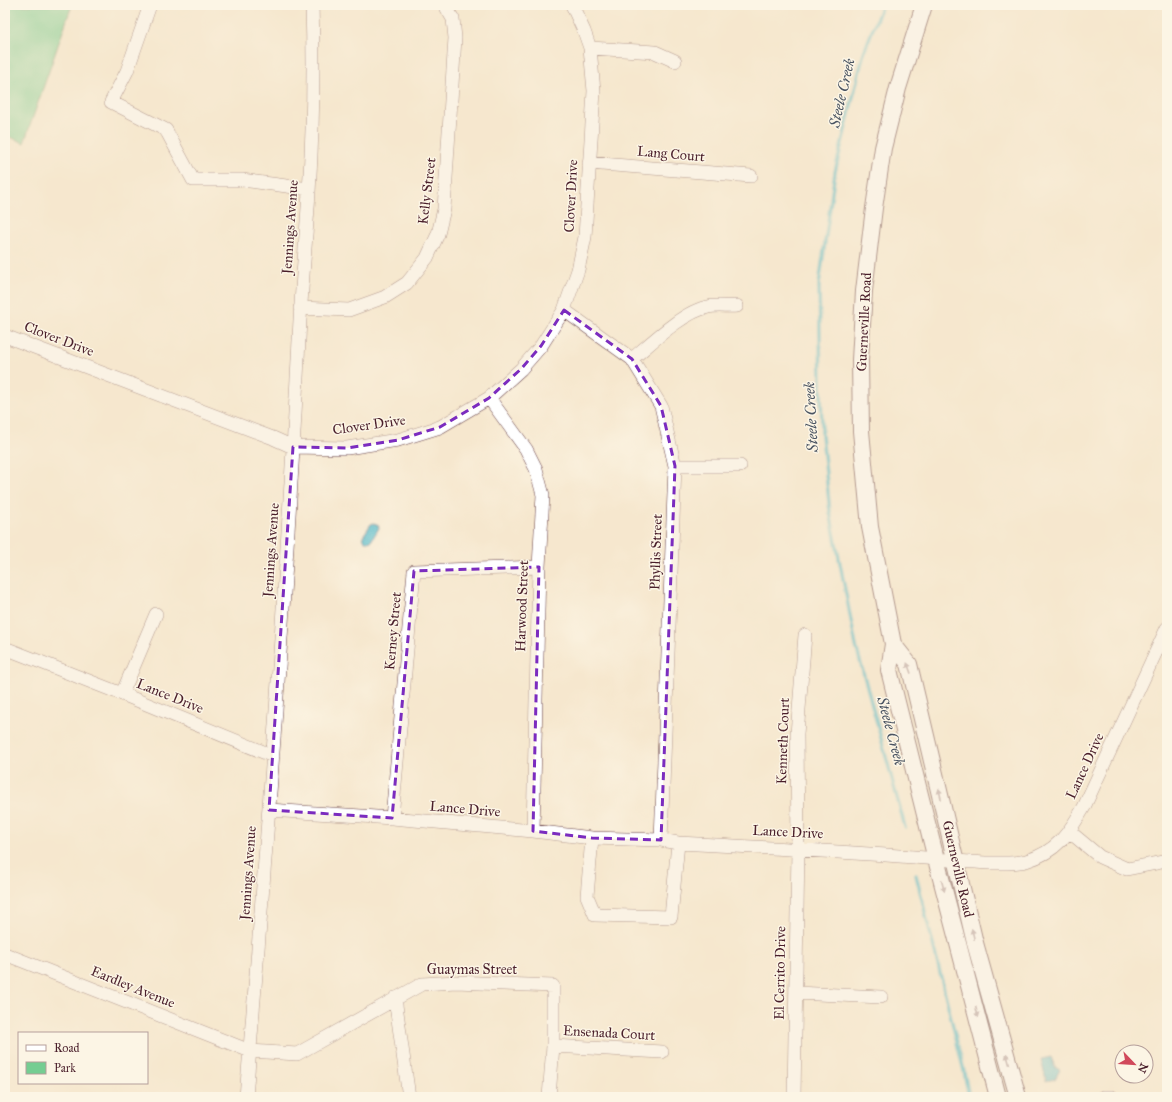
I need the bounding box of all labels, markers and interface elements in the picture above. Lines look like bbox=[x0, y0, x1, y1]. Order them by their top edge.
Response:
water label: Steele Creek bbox=[825, 56, 859, 130]
street label: Lang Court bbox=[637, 143, 706, 165]
street label: Kelly Street bbox=[414, 157, 440, 225]
street label: Clover Drive bbox=[561, 159, 581, 233]
street label: Jennings Avenue bbox=[278, 179, 303, 277]
street label: Guerneville Road bbox=[853, 272, 875, 372]
street label: Clover Drive bbox=[22, 318, 96, 360]
water label: Steele Creek bbox=[800, 381, 822, 454]
street label: Clover Drive bbox=[332, 411, 407, 439]
street label: Jennings Avenue bbox=[259, 502, 284, 600]
street label: Phyllis Street bbox=[646, 514, 666, 590]
street label: Harwood Street bbox=[512, 560, 532, 652]
street label: Kerney Street bbox=[381, 591, 405, 671]
one-way arrow bbox=[906, 661, 912, 673]
street label: Lance Drive bbox=[134, 675, 206, 717]
water label: Steele Creek bbox=[873, 694, 909, 768]
street label: Kenneth Court bbox=[773, 697, 793, 785]
street label: Lance Drive bbox=[1062, 730, 1108, 802]
one-way arrow bbox=[937, 788, 943, 800]
street label: Lance Drive bbox=[429, 797, 501, 821]
street label: Guerneville Road bbox=[939, 819, 977, 919]
street label: Lance Drive bbox=[752, 822, 824, 842]
street label: Jennings Avenue bbox=[236, 825, 261, 923]
one-way arrow bbox=[940, 880, 946, 892]
street label: El Cerrito Drive bbox=[771, 926, 789, 1020]
one-way arrow bbox=[969, 928, 975, 940]
street label: Guaymas Street bbox=[427, 961, 517, 978]
street label: Eardley Avenue bbox=[88, 962, 178, 1012]
one-way arrow bbox=[974, 1006, 980, 1018]
street label: Ensenada Court bbox=[562, 1022, 656, 1044]
legend bbox=[18, 1032, 148, 1084]
text: Road bbox=[54, 1041, 80, 1055]
north arrow bbox=[1114, 1044, 1154, 1084]
one-way arrow bbox=[1004, 1053, 1010, 1066]
text: Park bbox=[54, 1061, 76, 1075]
text: N bbox=[1134, 1061, 1150, 1076]

